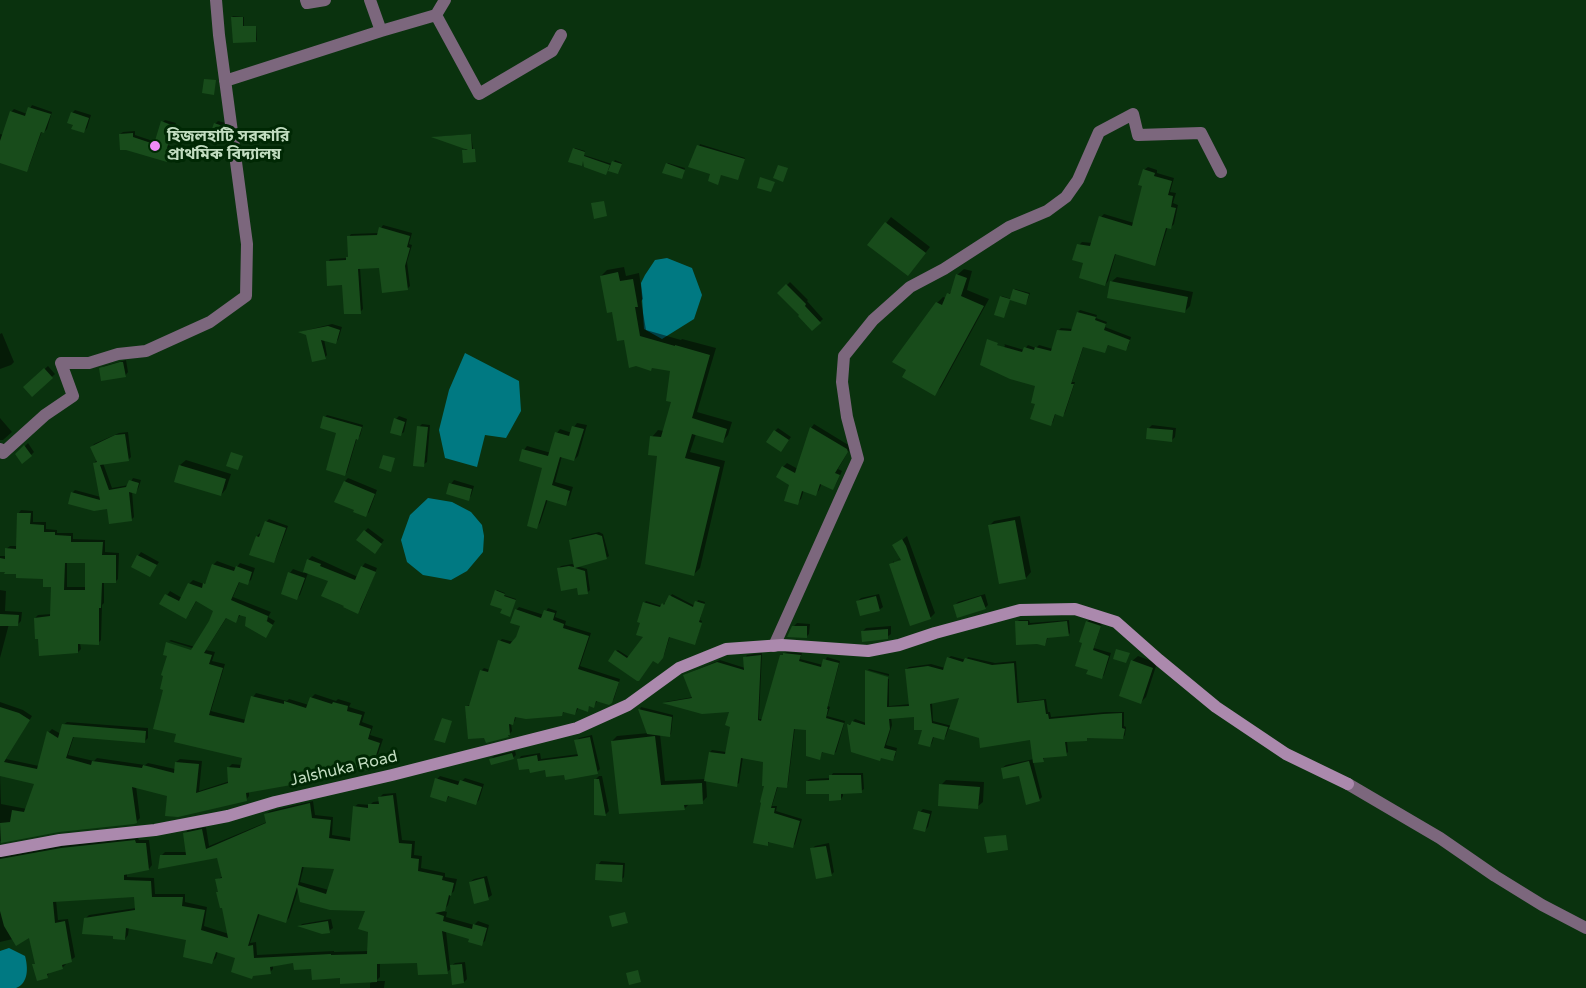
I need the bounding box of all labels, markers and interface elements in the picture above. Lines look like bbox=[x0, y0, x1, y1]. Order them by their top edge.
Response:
place label: হিজলহাটি সরকারি প্রাথমিক বিদ্যালয় bbox=[167, 127, 289, 165]
marker: হিজলহাটি সরকারি প্রাথমিক বিদ্যালয় bbox=[148, 139, 162, 153]
street label: Jalshuka Road bbox=[289, 747, 399, 791]

